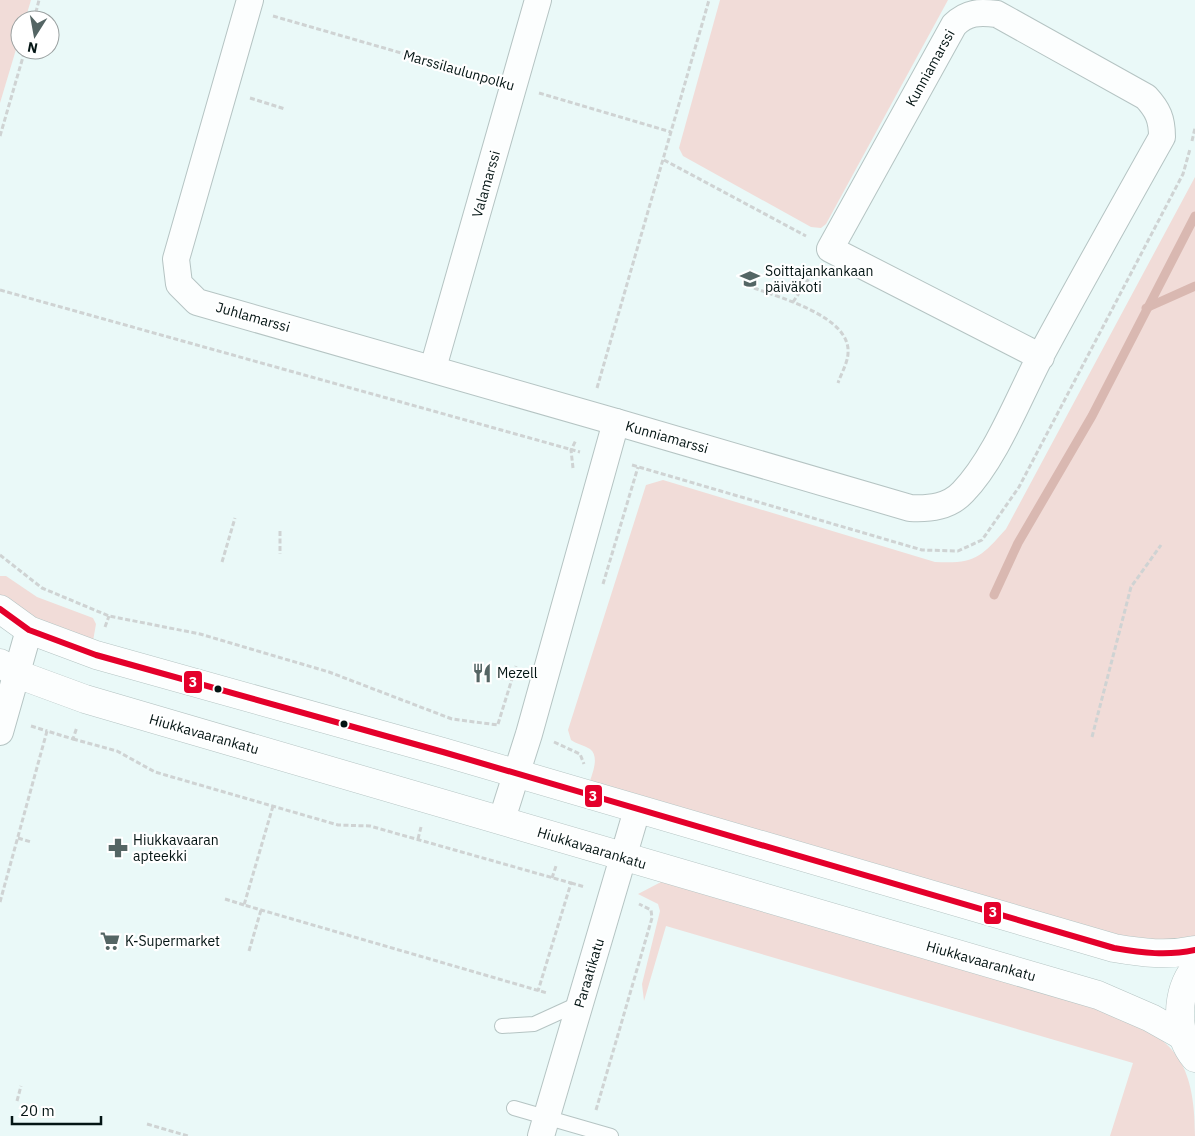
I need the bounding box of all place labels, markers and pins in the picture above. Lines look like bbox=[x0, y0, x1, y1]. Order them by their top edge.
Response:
place label: Soittajankankaan päiväkoti bbox=[765, 262, 874, 296]
school or university icon: Soittajankankaan päiväkoti bbox=[739, 268, 761, 290]
restaurant icon: Mezell bbox=[471, 662, 493, 684]
place label: Mezell bbox=[497, 664, 538, 682]
unlabelled marker bbox=[213, 684, 223, 694]
unlabelled marker bbox=[339, 719, 349, 729]
place label: Hiukkavaaran apteekki bbox=[133, 831, 219, 865]
pharmacy icon: Hiukkavaaran apteekki bbox=[107, 837, 129, 859]
supermarket icon: K-Supermarket bbox=[99, 930, 121, 952]
place label: K-Supermarket bbox=[125, 932, 220, 950]

